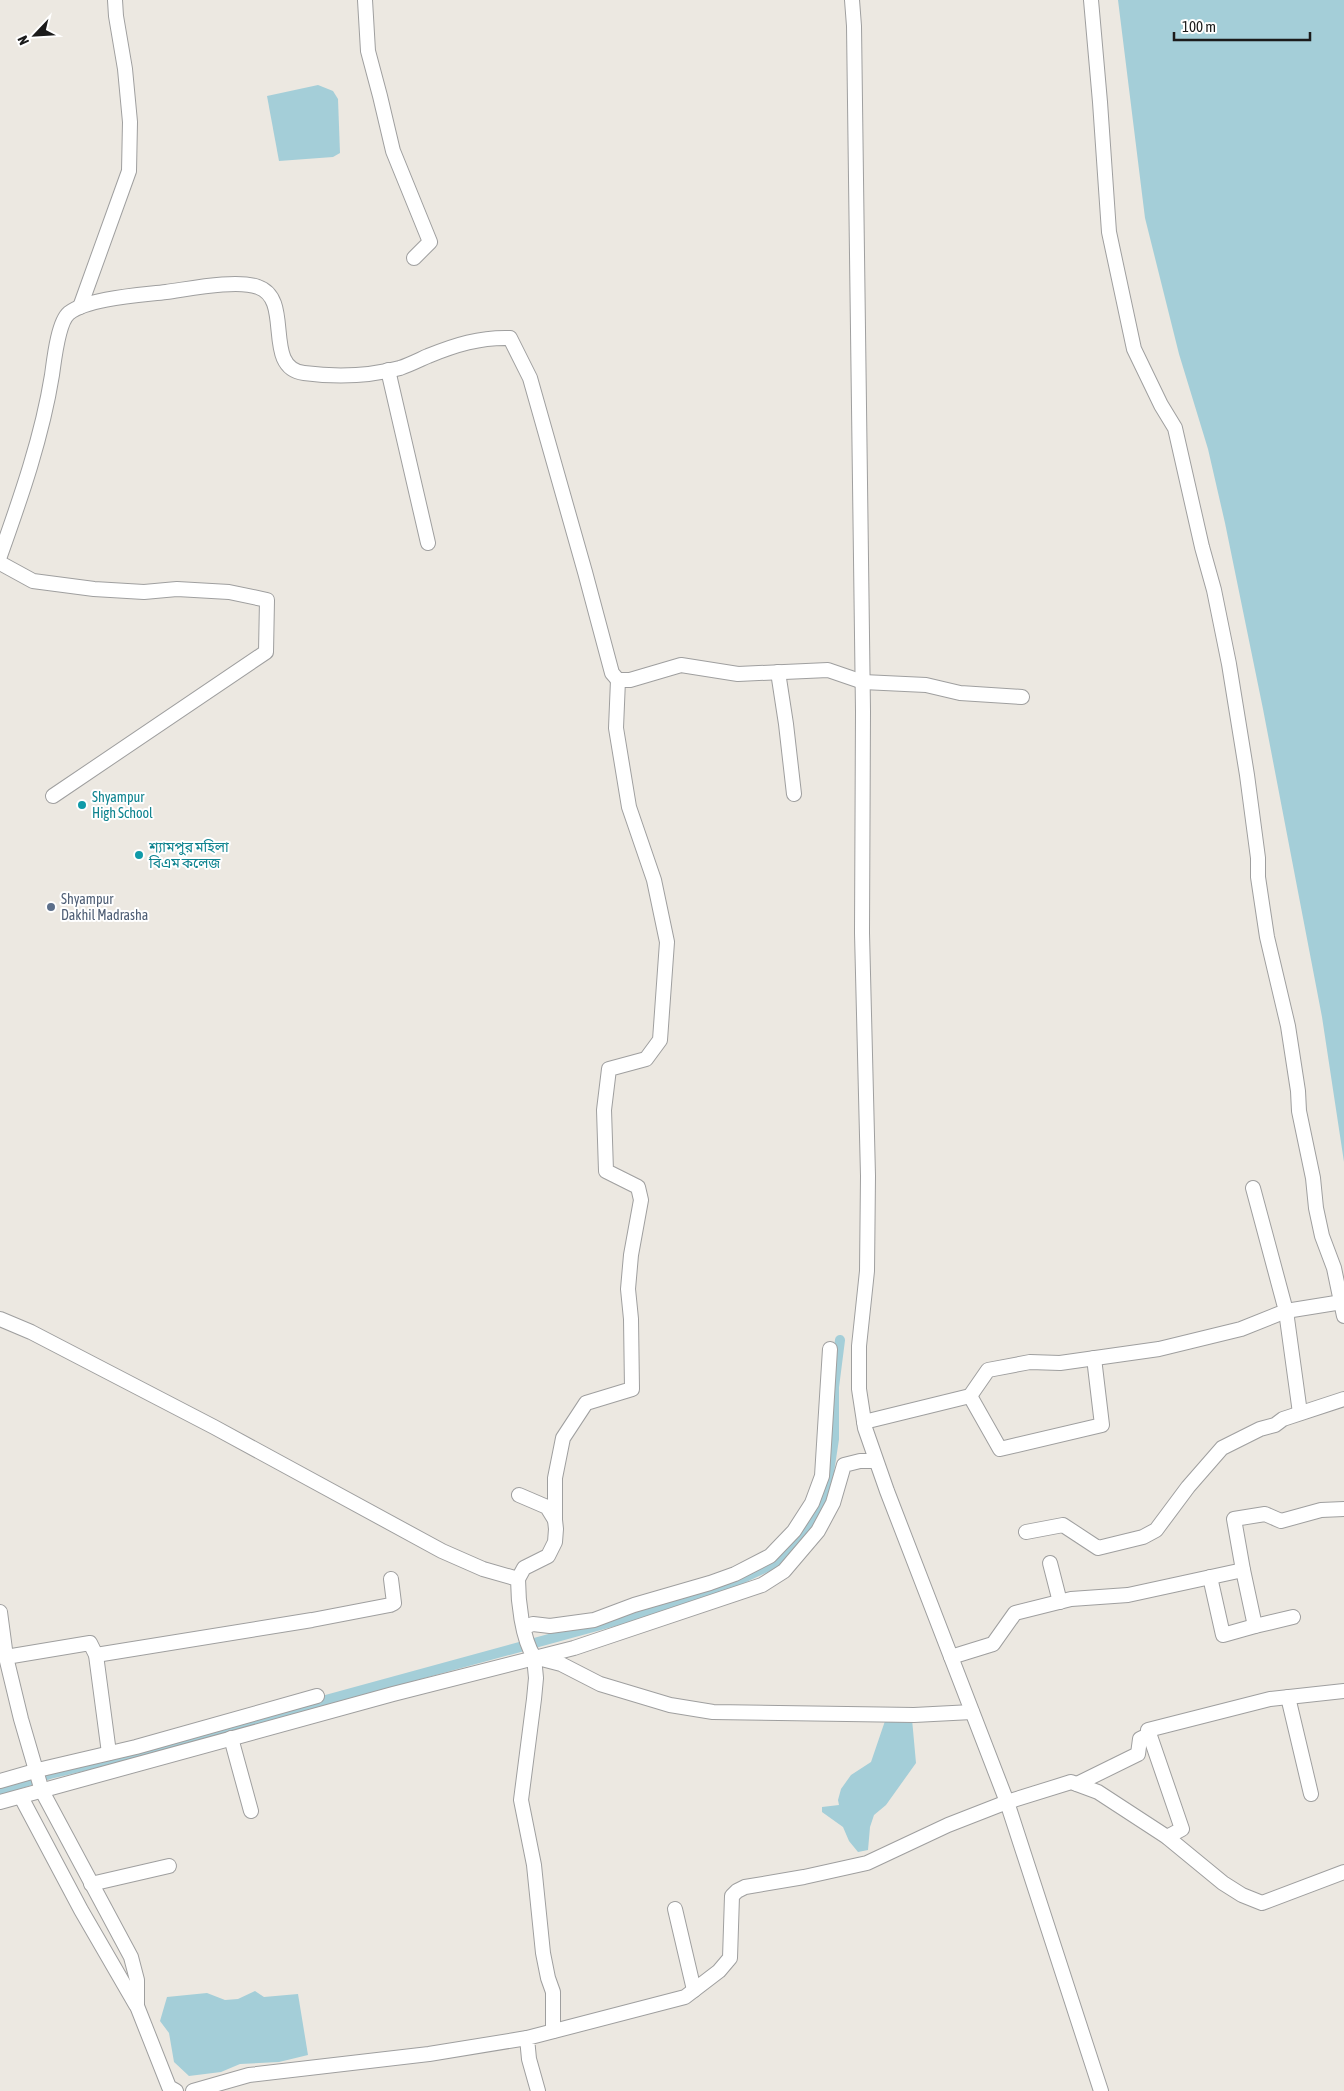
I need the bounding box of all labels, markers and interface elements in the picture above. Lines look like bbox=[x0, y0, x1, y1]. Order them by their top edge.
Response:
north arrow bbox=[10, 10, 60, 60]
scale bar bbox=[1174, 10, 1310, 42]
text: 100 m bbox=[1182, 18, 1216, 35]
text: N bbox=[14, 33, 32, 48]
place label: Shyampur High School bbox=[92, 789, 153, 821]
marker: Shyampur High School bbox=[76, 799, 88, 811]
place label: শ্যামপুর মহিলা বিএম কলেজ bbox=[148, 839, 229, 871]
marker: শ্যামপুর মহিলা বিএম কলেজ bbox=[133, 849, 145, 861]
place label: Shyampur Dakhil Madrasha bbox=[61, 891, 148, 923]
marker: Shyampur Dakhil Madrasha bbox=[45, 901, 57, 913]

